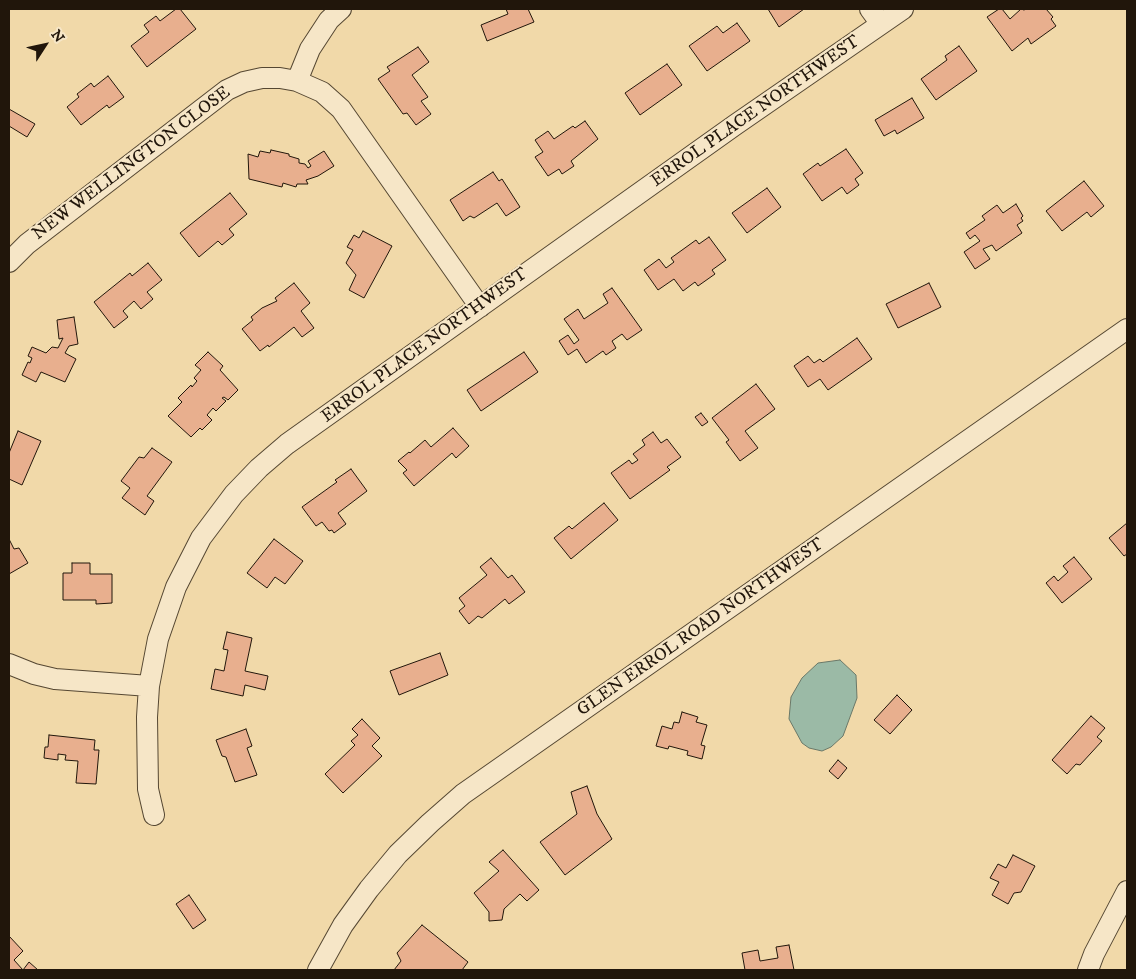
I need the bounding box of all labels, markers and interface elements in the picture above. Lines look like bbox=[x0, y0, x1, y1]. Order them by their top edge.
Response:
north arrow bbox=[20, 20, 70, 70]
text: N bbox=[47, 27, 68, 46]
street label: ERROL PLACE NORTHWEST bbox=[648, 32, 864, 192]
street label: NEW WELLINGTON CLOSE bbox=[29, 82, 235, 246]
street label: ERROL PLACE NORTHWEST bbox=[318, 264, 532, 428]
street label: GLEN ERROL ROAD NORTHWEST bbox=[573, 534, 829, 722]

